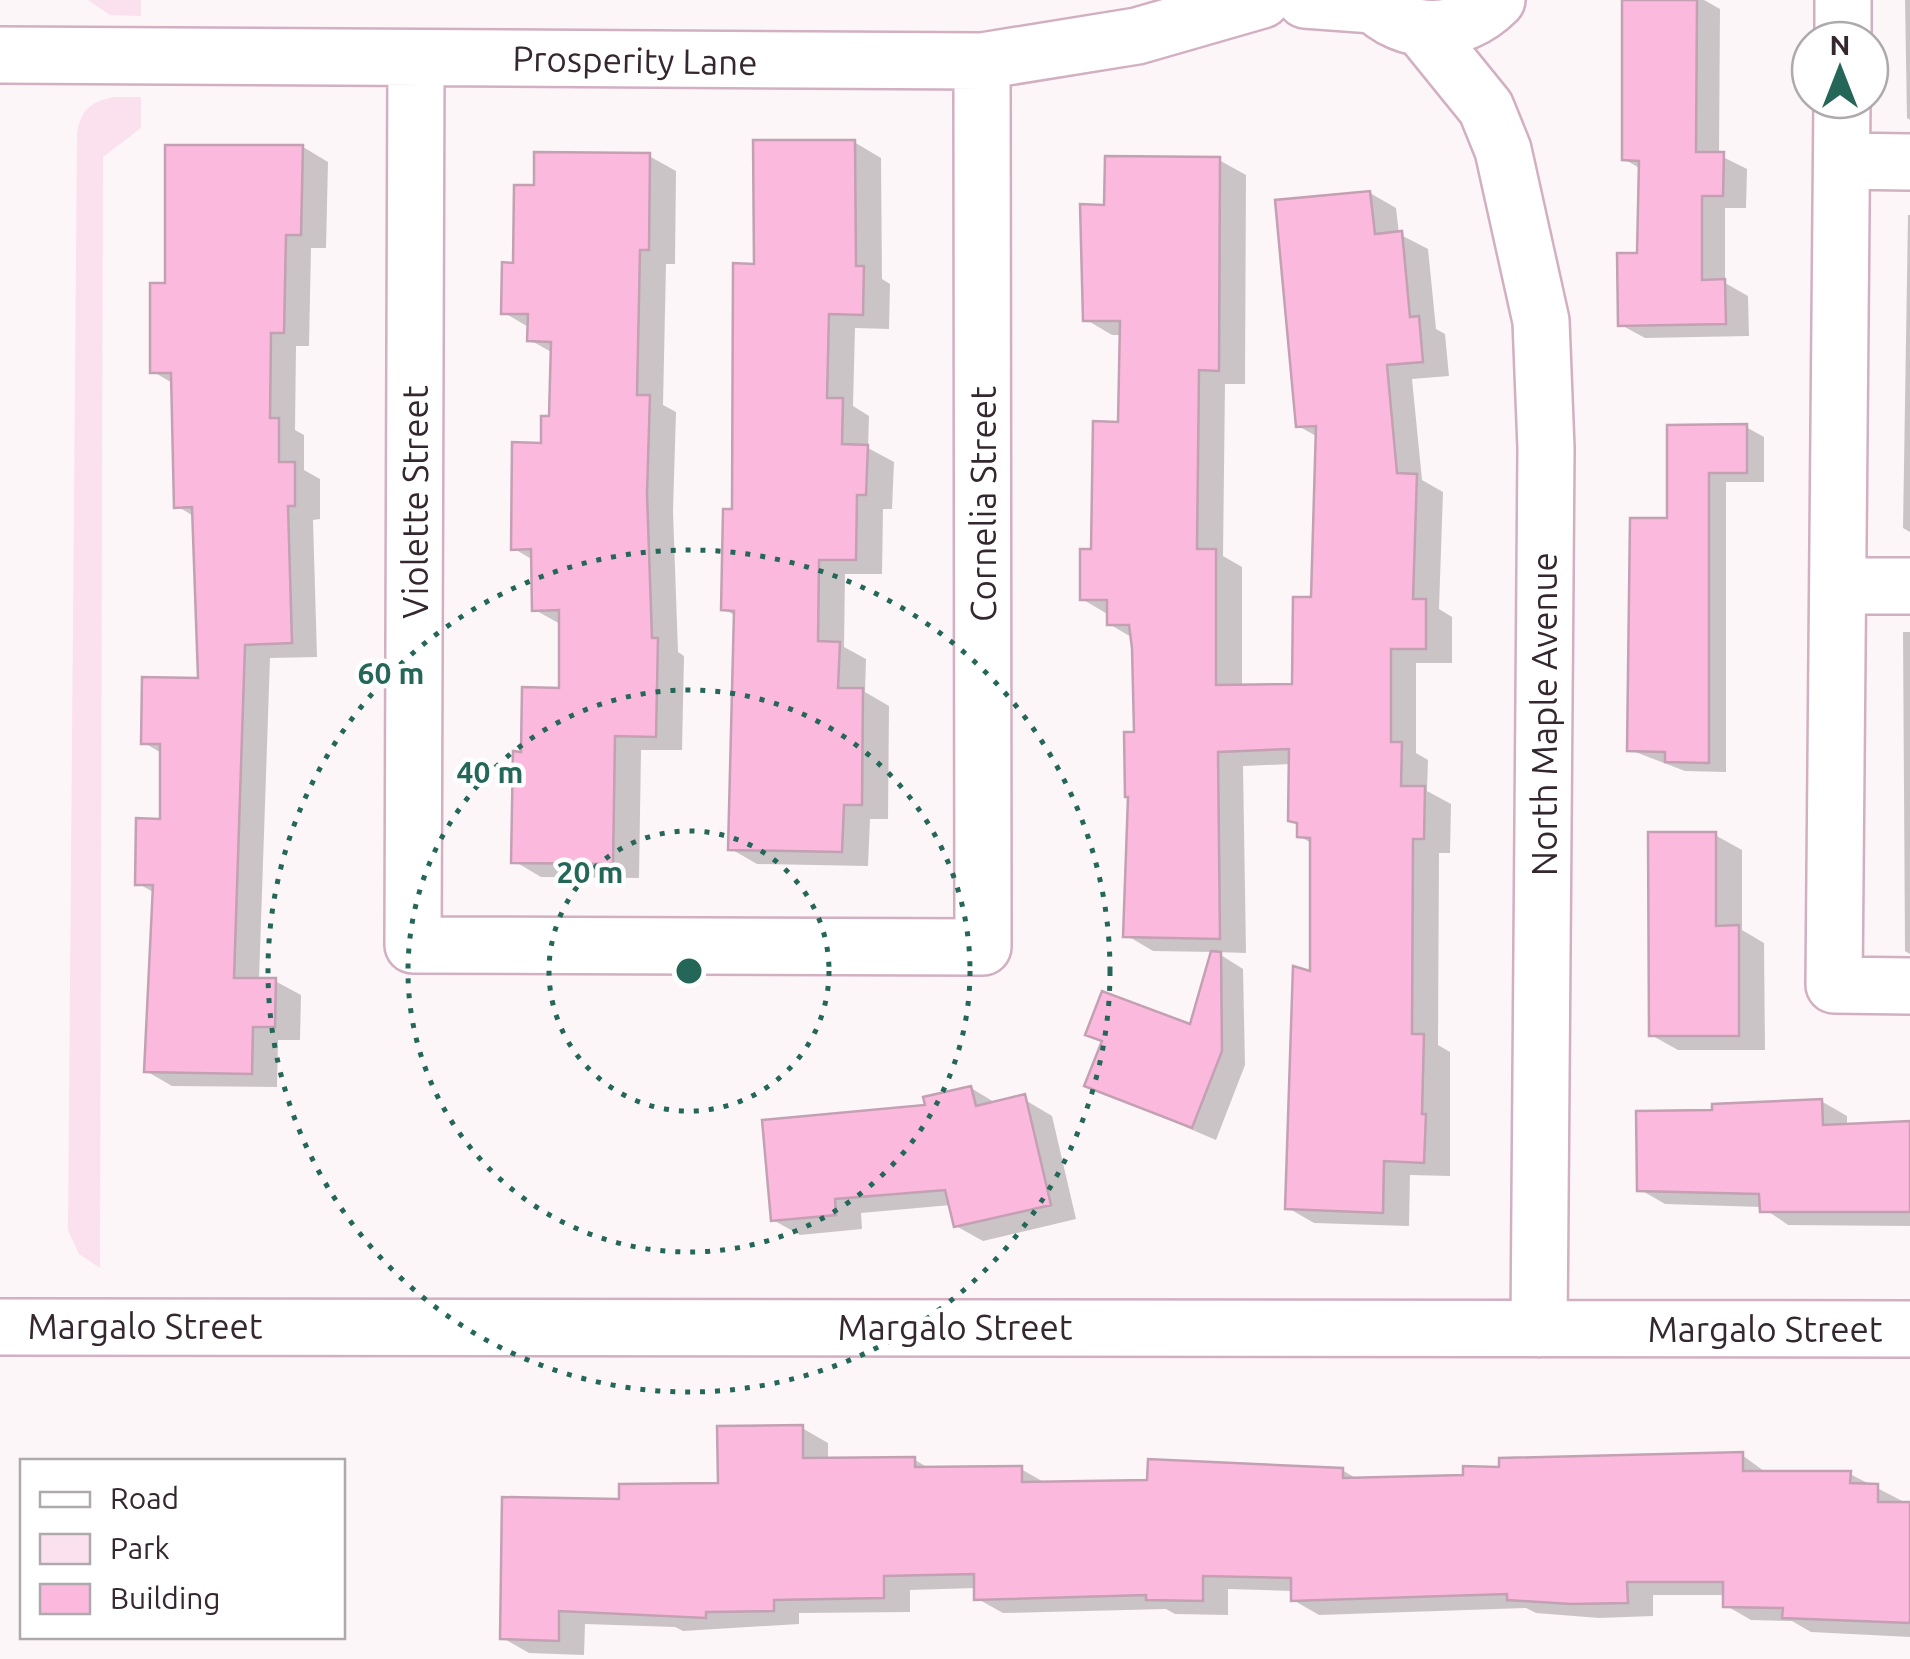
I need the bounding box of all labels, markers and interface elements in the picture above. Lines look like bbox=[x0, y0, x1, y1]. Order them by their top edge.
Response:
north arrow bbox=[1790, 20, 1890, 120]
text: N bbox=[1830, 29, 1850, 60]
street label: Prosperity Lane bbox=[512, 38, 758, 82]
street label: Violette Street bbox=[395, 385, 435, 619]
street label: Cornelia Street bbox=[963, 386, 1003, 622]
street label: North Maple Avenue bbox=[1524, 552, 1564, 876]
text: 60 m bbox=[358, 656, 424, 690]
text: 40 m bbox=[457, 755, 523, 789]
text: 20 m bbox=[557, 855, 623, 889]
centre of rings bbox=[671, 953, 707, 989]
street label: Margalo Street bbox=[27, 1306, 263, 1346]
street label: Margalo Street bbox=[837, 1307, 1073, 1347]
street label: Margalo Street bbox=[1647, 1309, 1883, 1349]
legend bbox=[20, 1459, 345, 1639]
text: Road bbox=[110, 1481, 179, 1515]
text: Park bbox=[110, 1531, 170, 1565]
text: Building bbox=[110, 1581, 221, 1615]

